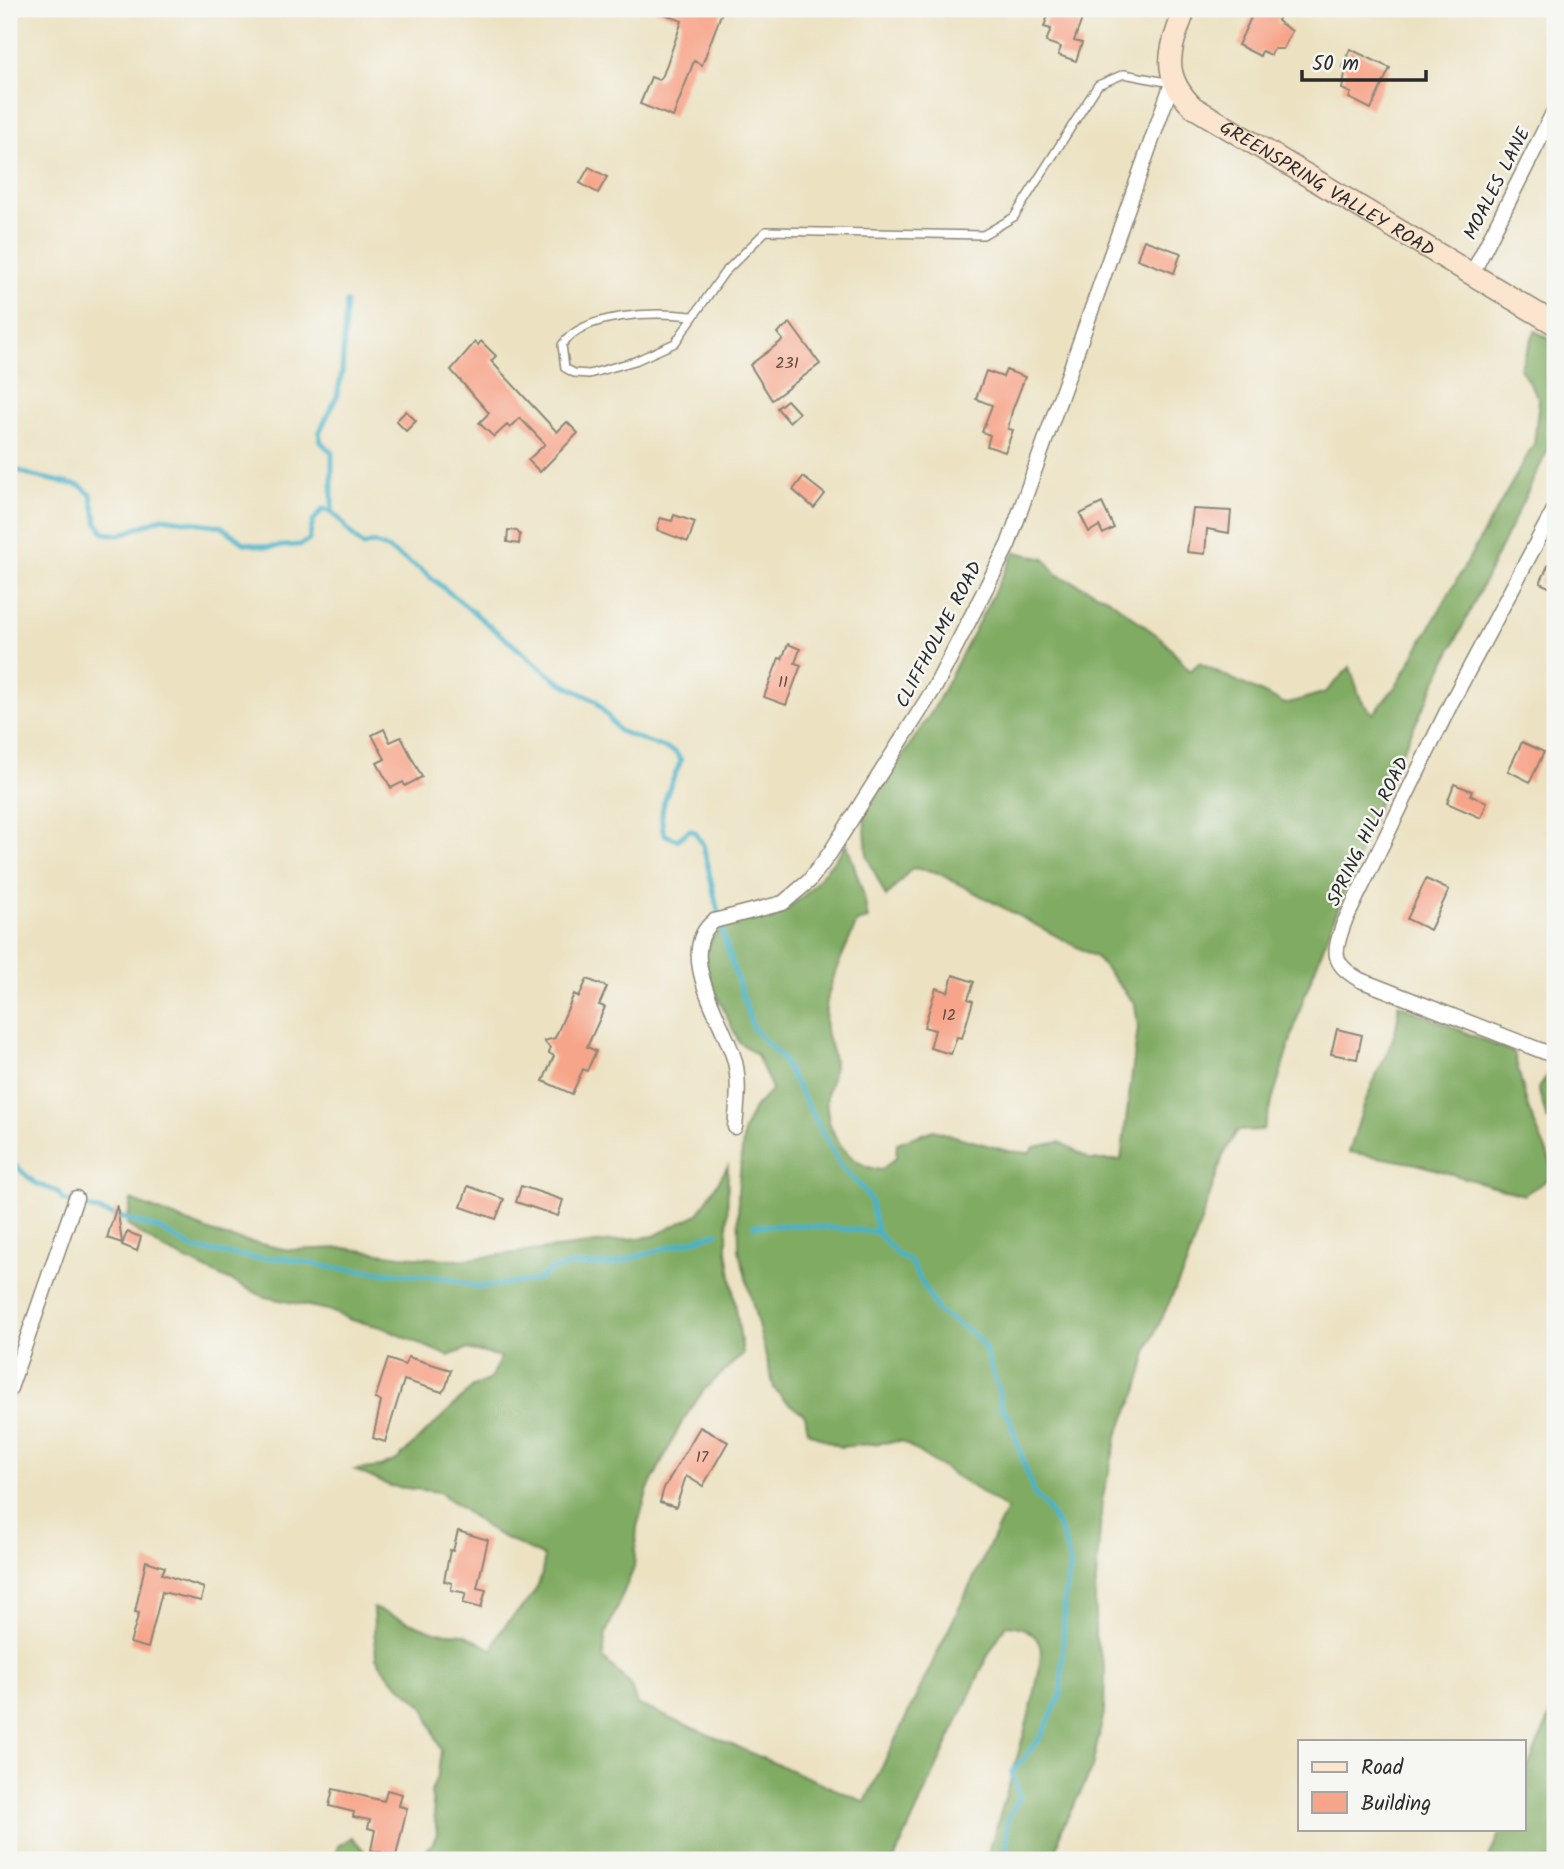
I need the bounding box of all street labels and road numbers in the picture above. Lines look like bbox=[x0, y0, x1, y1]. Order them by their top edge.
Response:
street label: GREENSPRING VALLEY ROAD bbox=[1213, 113, 1440, 266]
street label: MOALES LANE bbox=[1456, 121, 1540, 246]
street label: CLIFFHOLME ROAD bbox=[888, 556, 991, 714]
street label: SPRING HILL ROAD bbox=[1320, 752, 1418, 912]

